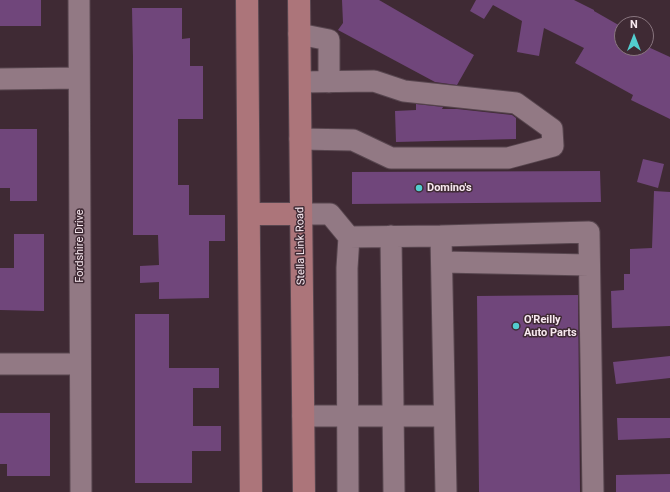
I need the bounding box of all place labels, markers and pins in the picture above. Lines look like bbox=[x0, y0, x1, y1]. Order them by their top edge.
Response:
place label: Domino's bbox=[427, 181, 472, 195]
marker: Domino's bbox=[414, 183, 424, 193]
place label: O'Reilly Auto Parts bbox=[524, 313, 577, 339]
marker: O'Reilly Auto Parts bbox=[511, 321, 521, 331]

